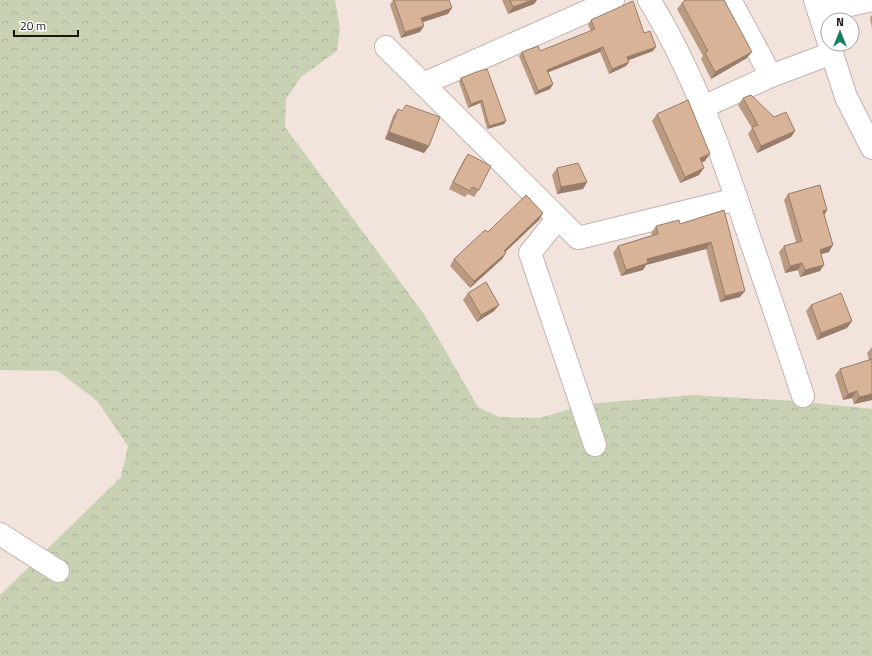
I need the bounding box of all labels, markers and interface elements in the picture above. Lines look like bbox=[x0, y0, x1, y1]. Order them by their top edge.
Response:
scale bar bbox=[14, 12, 78, 38]
north arrow bbox=[820, 12, 860, 52]
text: N bbox=[836, 14, 844, 30]
text: 20 m bbox=[20, 16, 46, 35]

